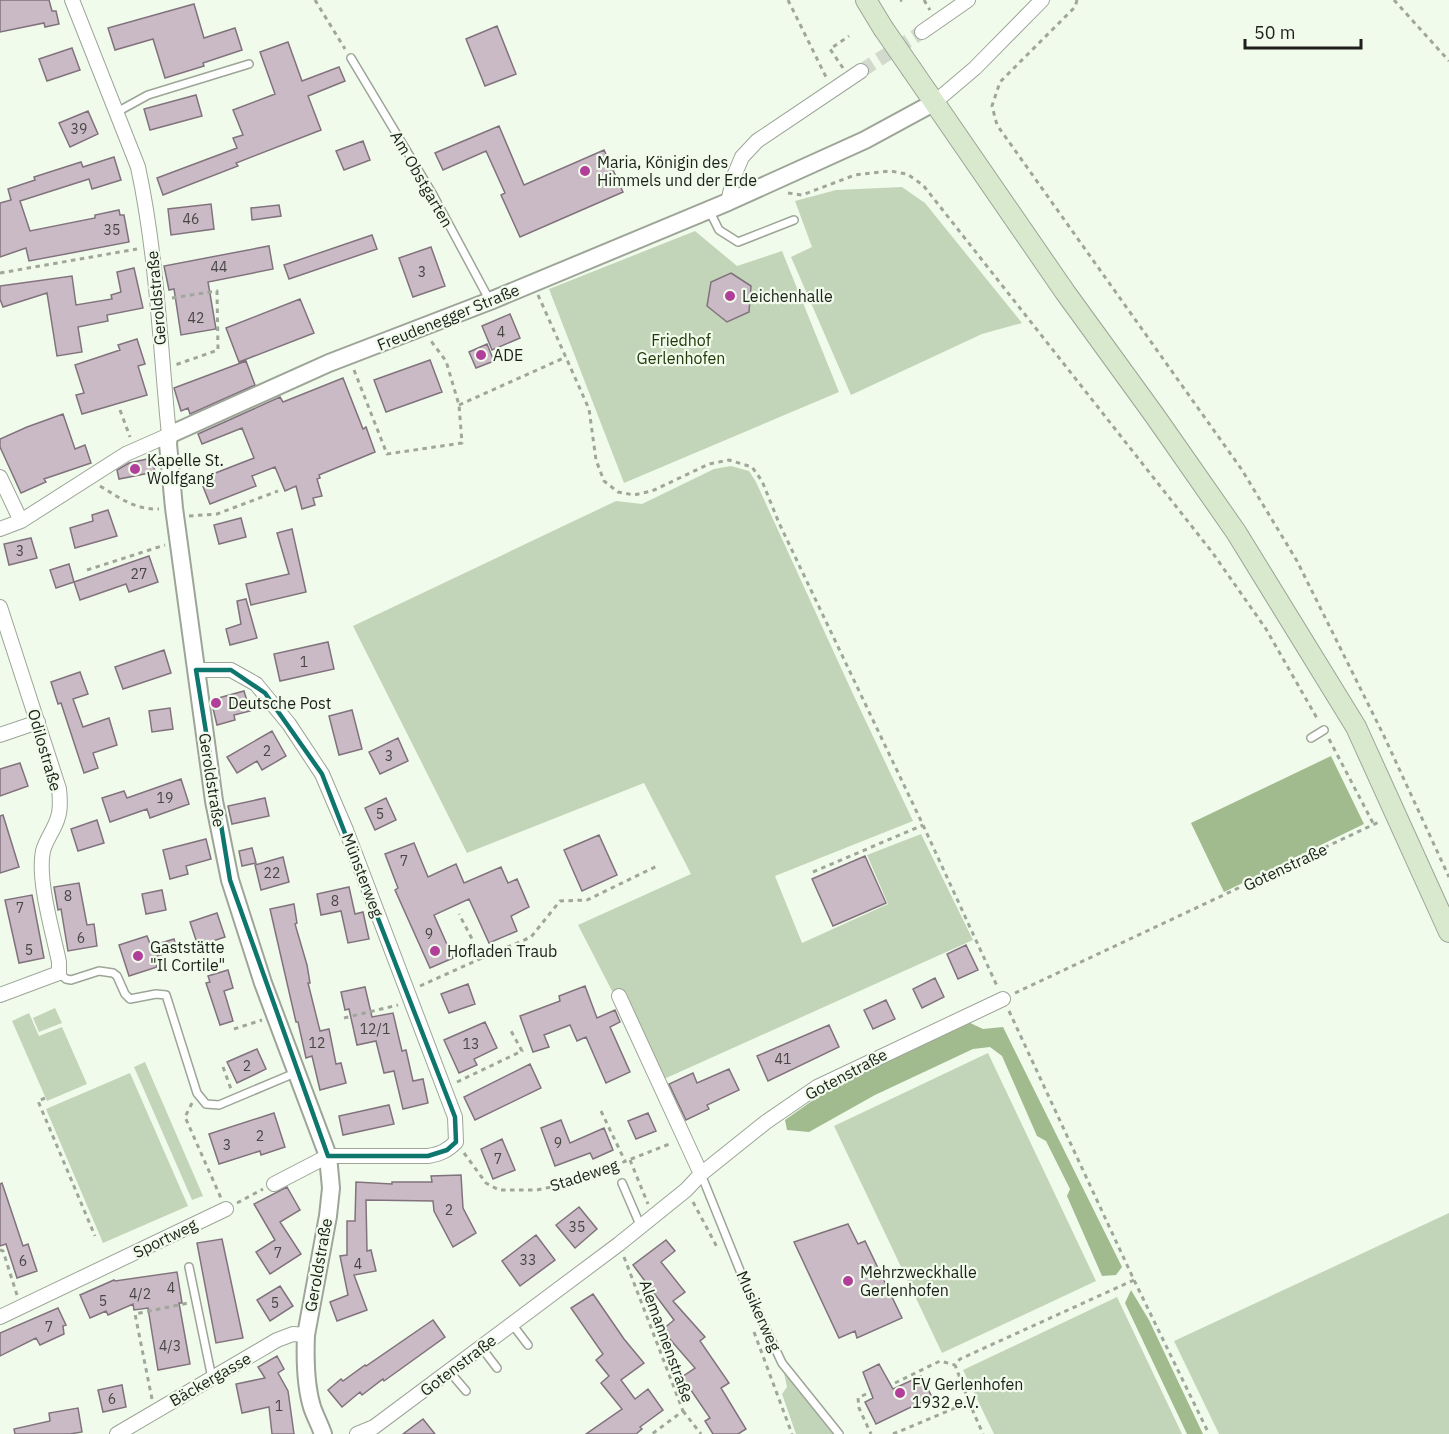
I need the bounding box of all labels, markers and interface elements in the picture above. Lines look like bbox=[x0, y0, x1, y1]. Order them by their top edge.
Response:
scale bar bbox=[1245, 12, 1360, 50]
text: 50 m bbox=[1254, 21, 1296, 44]
house number: 39 bbox=[71, 120, 87, 138]
street label: Am Obstgarten bbox=[386, 127, 458, 231]
place label: Maria, Königin des Himmels und der Erde bbox=[597, 152, 757, 190]
marker: Maria, Königin des Himmels und der Erde bbox=[578, 164, 592, 178]
house number: 46 bbox=[183, 210, 199, 228]
house number: 35 bbox=[104, 221, 120, 239]
street label: Geroldstraße bbox=[142, 250, 170, 346]
house number: 44 bbox=[211, 258, 227, 276]
house number: 3 bbox=[418, 263, 426, 281]
street label: Freudenegger Straße bbox=[374, 279, 522, 355]
place label: Leichenhalle bbox=[742, 286, 833, 306]
marker: Leichenhalle bbox=[723, 289, 737, 303]
house number: 42 bbox=[188, 309, 204, 327]
house number: 4 bbox=[497, 323, 505, 341]
park label: Friedhof Gerlenhofen bbox=[637, 330, 725, 368]
place label: ADE bbox=[493, 345, 523, 365]
marker: ADE bbox=[474, 348, 488, 362]
place label: Kapelle St. Wolfgang bbox=[147, 450, 224, 488]
marker: Kapelle St. Wolfgang bbox=[128, 462, 142, 476]
house number: 3 bbox=[16, 542, 24, 560]
house number: 27 bbox=[131, 565, 147, 583]
house number: 1 bbox=[300, 653, 308, 671]
place label: Deutsche Post bbox=[228, 693, 331, 713]
marker: Deutsche Post bbox=[209, 696, 223, 710]
street label: Odilostraße bbox=[24, 707, 66, 794]
street label: Geroldstraße bbox=[195, 732, 229, 829]
house number: 2 bbox=[263, 742, 271, 760]
house number: 3 bbox=[385, 747, 393, 765]
house number: 19 bbox=[157, 789, 173, 807]
house number: 5 bbox=[376, 805, 384, 823]
street label: Münsterweg bbox=[338, 830, 388, 920]
street label: Gotenstraße bbox=[1240, 839, 1330, 895]
house number: 7 bbox=[400, 852, 408, 870]
house number: 22 bbox=[264, 864, 280, 882]
house number: 8 bbox=[64, 887, 72, 905]
house number: 8 bbox=[331, 892, 339, 910]
house number: 7 bbox=[16, 899, 24, 917]
house number: 9 bbox=[425, 925, 433, 943]
house number: 6 bbox=[77, 929, 85, 947]
place label: Gaststätte "Il Cortile" bbox=[150, 937, 225, 975]
house number: 5 bbox=[25, 941, 33, 959]
place label: Hofladen Traub bbox=[447, 941, 557, 961]
marker: Hofladen Traub bbox=[428, 944, 442, 958]
marker: Gaststätte "Il Cortile" bbox=[131, 949, 145, 963]
house number: 12/1 bbox=[360, 1020, 390, 1038]
house number: 12 bbox=[309, 1034, 325, 1052]
house number: 13 bbox=[463, 1035, 479, 1053]
street label: Gotenstraße bbox=[801, 1044, 891, 1104]
house number: 41 bbox=[775, 1050, 791, 1068]
house number: 2 bbox=[243, 1057, 251, 1075]
house number: 2 bbox=[256, 1127, 264, 1145]
house number: 9 bbox=[554, 1134, 562, 1152]
house number: 3 bbox=[223, 1136, 231, 1154]
house number: 7 bbox=[494, 1150, 502, 1168]
street label: Stadeweg bbox=[547, 1154, 621, 1195]
house number: 2 bbox=[445, 1201, 453, 1219]
street label: Sportweg bbox=[130, 1214, 201, 1262]
street label: Geroldstraße bbox=[300, 1216, 336, 1313]
house number: 35 bbox=[569, 1218, 585, 1236]
house number: 7 bbox=[274, 1244, 282, 1262]
house number: 33 bbox=[520, 1251, 536, 1269]
house number: 6 bbox=[19, 1252, 27, 1270]
house number: 4 bbox=[354, 1255, 362, 1273]
place label: Mehrzweckhalle Gerlenhofen bbox=[860, 1262, 977, 1300]
street label: Musikerweg bbox=[732, 1268, 786, 1355]
marker: Mehrzweckhalle Gerlenhofen bbox=[841, 1274, 855, 1288]
street label: Alemannenstraße bbox=[636, 1277, 698, 1405]
house number: 4 bbox=[167, 1279, 175, 1297]
house number: 4/2 bbox=[129, 1285, 151, 1303]
house number: 5 bbox=[99, 1292, 107, 1310]
house number: 5 bbox=[271, 1294, 279, 1312]
house number: 7 bbox=[45, 1318, 53, 1336]
street label: Gotenstraße bbox=[416, 1330, 500, 1400]
house number: 4/3 bbox=[159, 1337, 181, 1355]
street label: Bäckergasse bbox=[166, 1348, 254, 1410]
place label: FV Gerlenhofen 1932 e.V. bbox=[912, 1374, 1023, 1412]
marker: FV Gerlenhofen 1932 e.V. bbox=[893, 1386, 907, 1400]
house number: 6 bbox=[108, 1390, 116, 1408]
house number: 1 bbox=[275, 1397, 283, 1415]

